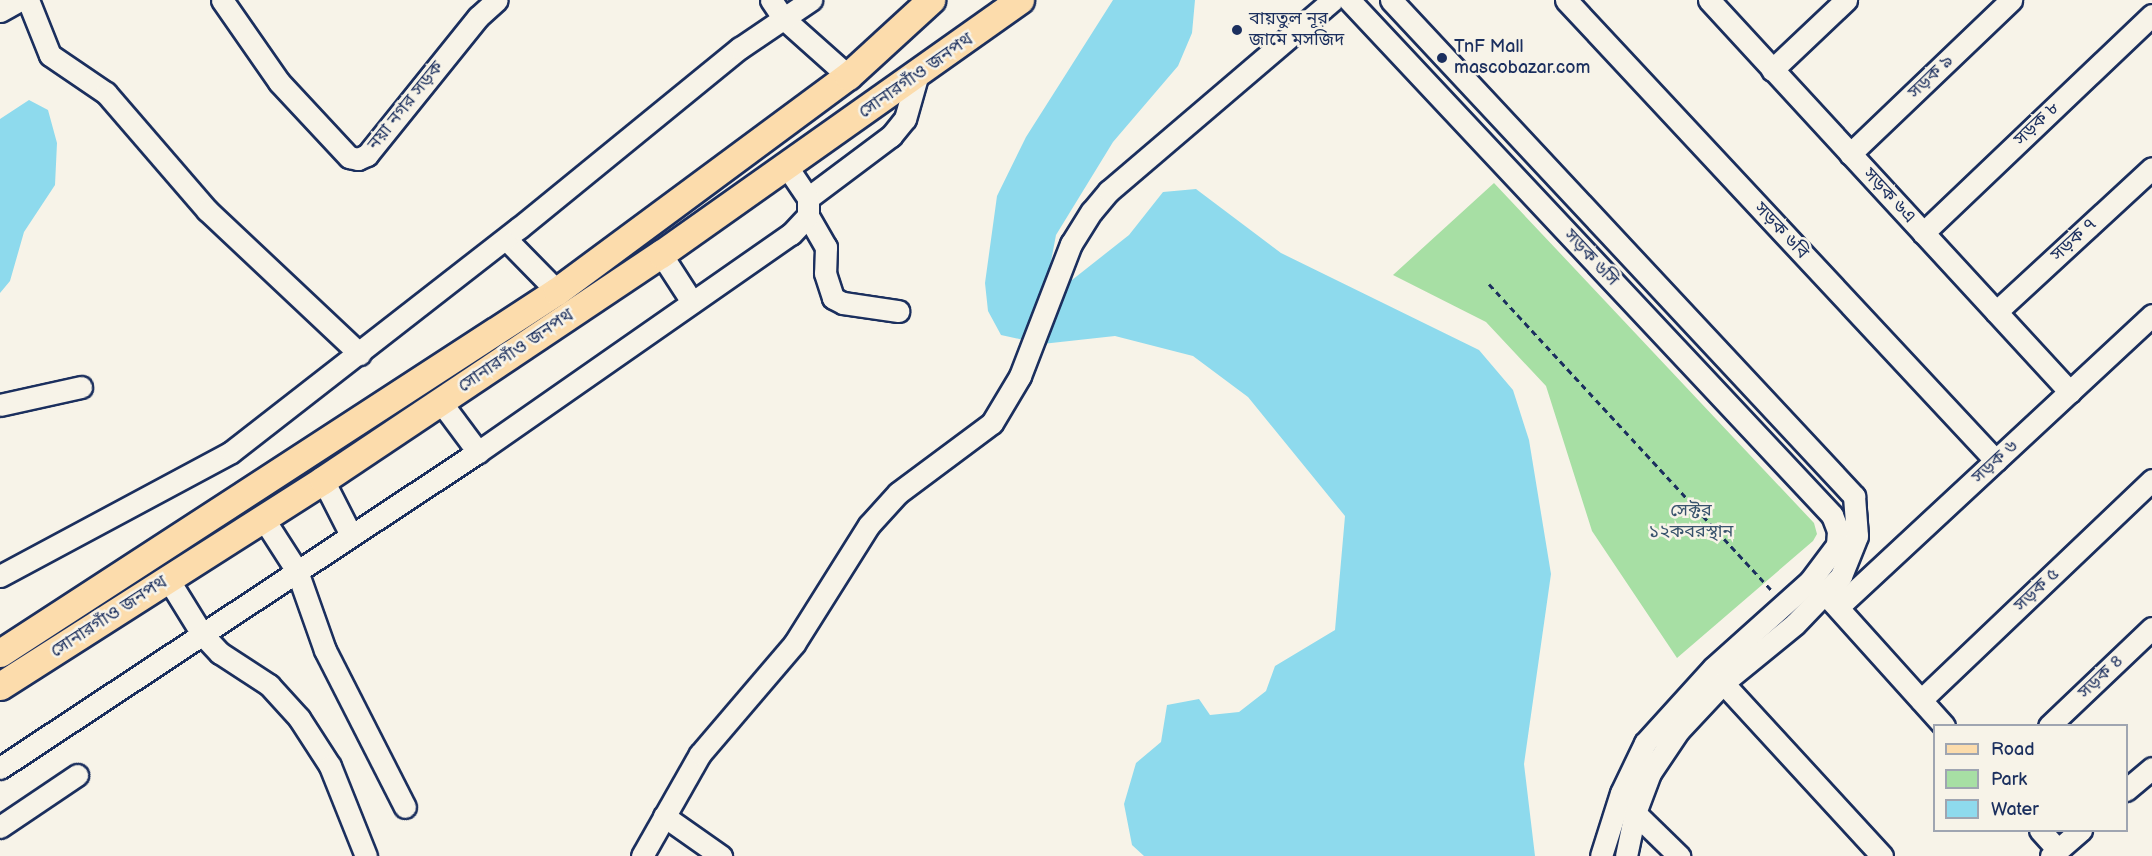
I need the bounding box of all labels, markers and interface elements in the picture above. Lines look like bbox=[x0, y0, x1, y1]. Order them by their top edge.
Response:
place label: বায়তুল নূর জামে মসজিদ bbox=[1249, 9, 1344, 52]
marker: বায়তুল নূর জামে মসজিদ bbox=[1230, 23, 1244, 37]
street label: সোনারগাঁও জনপথ bbox=[855, 29, 977, 123]
place label: TnF Mall mascobazar.com bbox=[1454, 37, 1590, 80]
street label: সড়ক ৯ bbox=[1904, 50, 1958, 104]
marker: TnF Mall mascobazar.com bbox=[1435, 51, 1449, 65]
street label: নয়া নগর সড়ক bbox=[364, 57, 448, 155]
street label: সড়ক ৮ bbox=[2010, 97, 2064, 151]
street label: সড়ক ৬এ bbox=[1858, 164, 1920, 228]
street label: সড়ক ৬বি bbox=[1749, 198, 1813, 264]
street label: সড়ক ৭ bbox=[2047, 214, 2101, 266]
street label: সড়ক ৬সি bbox=[1559, 225, 1623, 291]
street label: সোনারগাঁও জনপথ bbox=[454, 305, 578, 397]
street label: সড়ক ৬ bbox=[1968, 436, 2022, 488]
park label: সেক্টর ১২কবরস্থান bbox=[1649, 501, 1733, 544]
street label: সড়ক ৫ bbox=[2010, 563, 2064, 617]
street label: সোনারগাঁও জনপথ bbox=[47, 571, 171, 663]
street label: সড়ক ৪ bbox=[2074, 650, 2128, 704]
legend bbox=[1933, 724, 2128, 832]
text: Road bbox=[1991, 739, 2035, 760]
text: Park bbox=[1991, 769, 2027, 790]
text: Water bbox=[1991, 799, 2039, 820]

